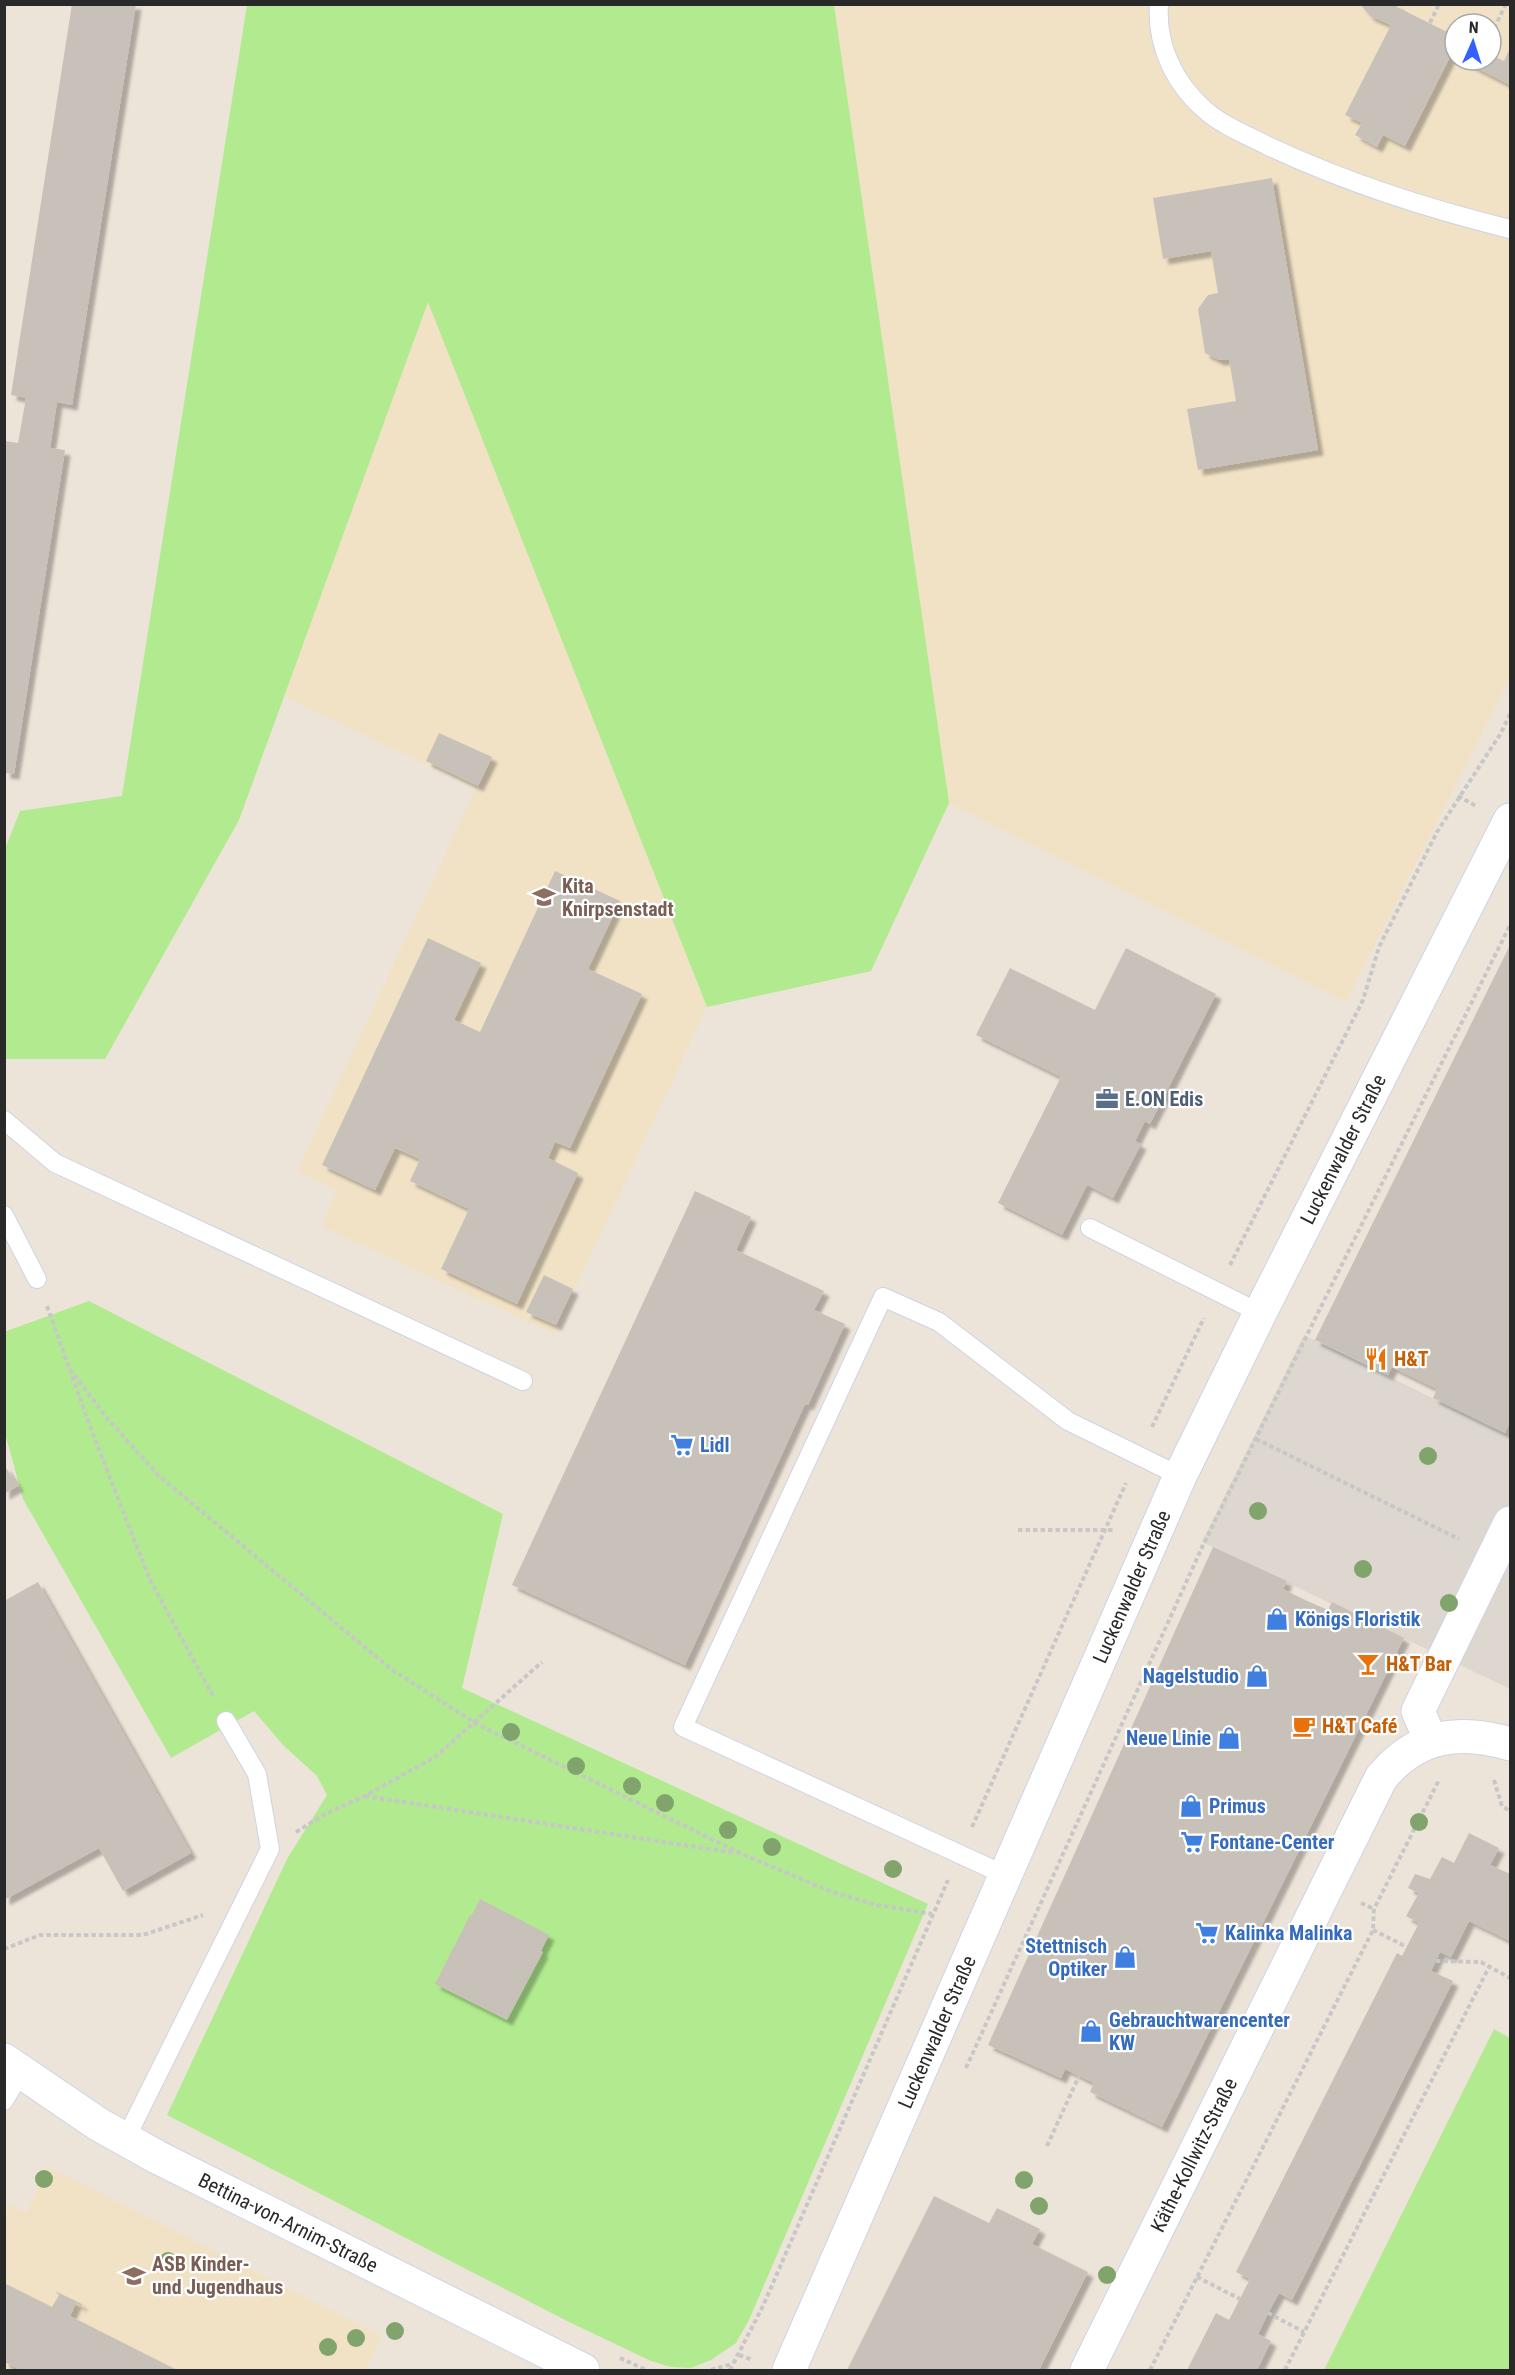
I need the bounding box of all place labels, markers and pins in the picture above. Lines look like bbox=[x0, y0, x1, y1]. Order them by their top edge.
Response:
place label: Kita Knirpsenstadt bbox=[562, 874, 674, 921]
school or university icon: Kita Knirpsenstadt bbox=[531, 884, 557, 910]
office icon: E.ON Edis bbox=[1094, 1086, 1120, 1112]
place label: E.ON Edis bbox=[1125, 1087, 1203, 1111]
restaurant icon: H&T bbox=[1363, 1346, 1389, 1372]
place label: H&T bbox=[1394, 1347, 1429, 1371]
supermarket icon: Lidl bbox=[669, 1432, 695, 1458]
place label: Lidl bbox=[700, 1433, 730, 1457]
shop icon: Königs Floristik bbox=[1264, 1606, 1290, 1632]
place label: Königs Floristik bbox=[1295, 1607, 1421, 1631]
bar icon: H&T Bar bbox=[1355, 1651, 1381, 1677]
place label: H&T Bar bbox=[1386, 1652, 1452, 1676]
shop icon: Nagelstudio bbox=[1244, 1663, 1270, 1689]
place label: Nagelstudio bbox=[1143, 1664, 1239, 1688]
cafe icon: H&T Café bbox=[1291, 1713, 1317, 1739]
place label: H&T Café bbox=[1322, 1714, 1397, 1738]
shop icon: Neue Linie bbox=[1216, 1725, 1242, 1751]
place label: Neue Linie bbox=[1126, 1726, 1211, 1750]
shop icon: Primus bbox=[1178, 1793, 1204, 1819]
place label: Primus bbox=[1209, 1794, 1266, 1818]
supermarket icon: Fontane-Center bbox=[1179, 1829, 1205, 1855]
place label: Fontane-Center bbox=[1210, 1830, 1335, 1854]
supermarket icon: Kalinka Malinka bbox=[1194, 1920, 1220, 1946]
place label: Kalinka Malinka bbox=[1225, 1921, 1353, 1945]
place label: Stettnisch Optiker bbox=[1025, 1934, 1107, 1981]
shop icon: Stettnisch Optiker bbox=[1112, 1944, 1138, 1970]
place label: Gebrauchtwarencenter KW bbox=[1109, 2008, 1290, 2055]
shop icon: Gebrauchtwarencenter KW bbox=[1078, 2018, 1104, 2044]
place label: ASB Kinder- und Jugendhaus bbox=[152, 2252, 283, 2299]
school or university icon: ASB Kinder- und Jugendhaus bbox=[121, 2263, 147, 2289]

